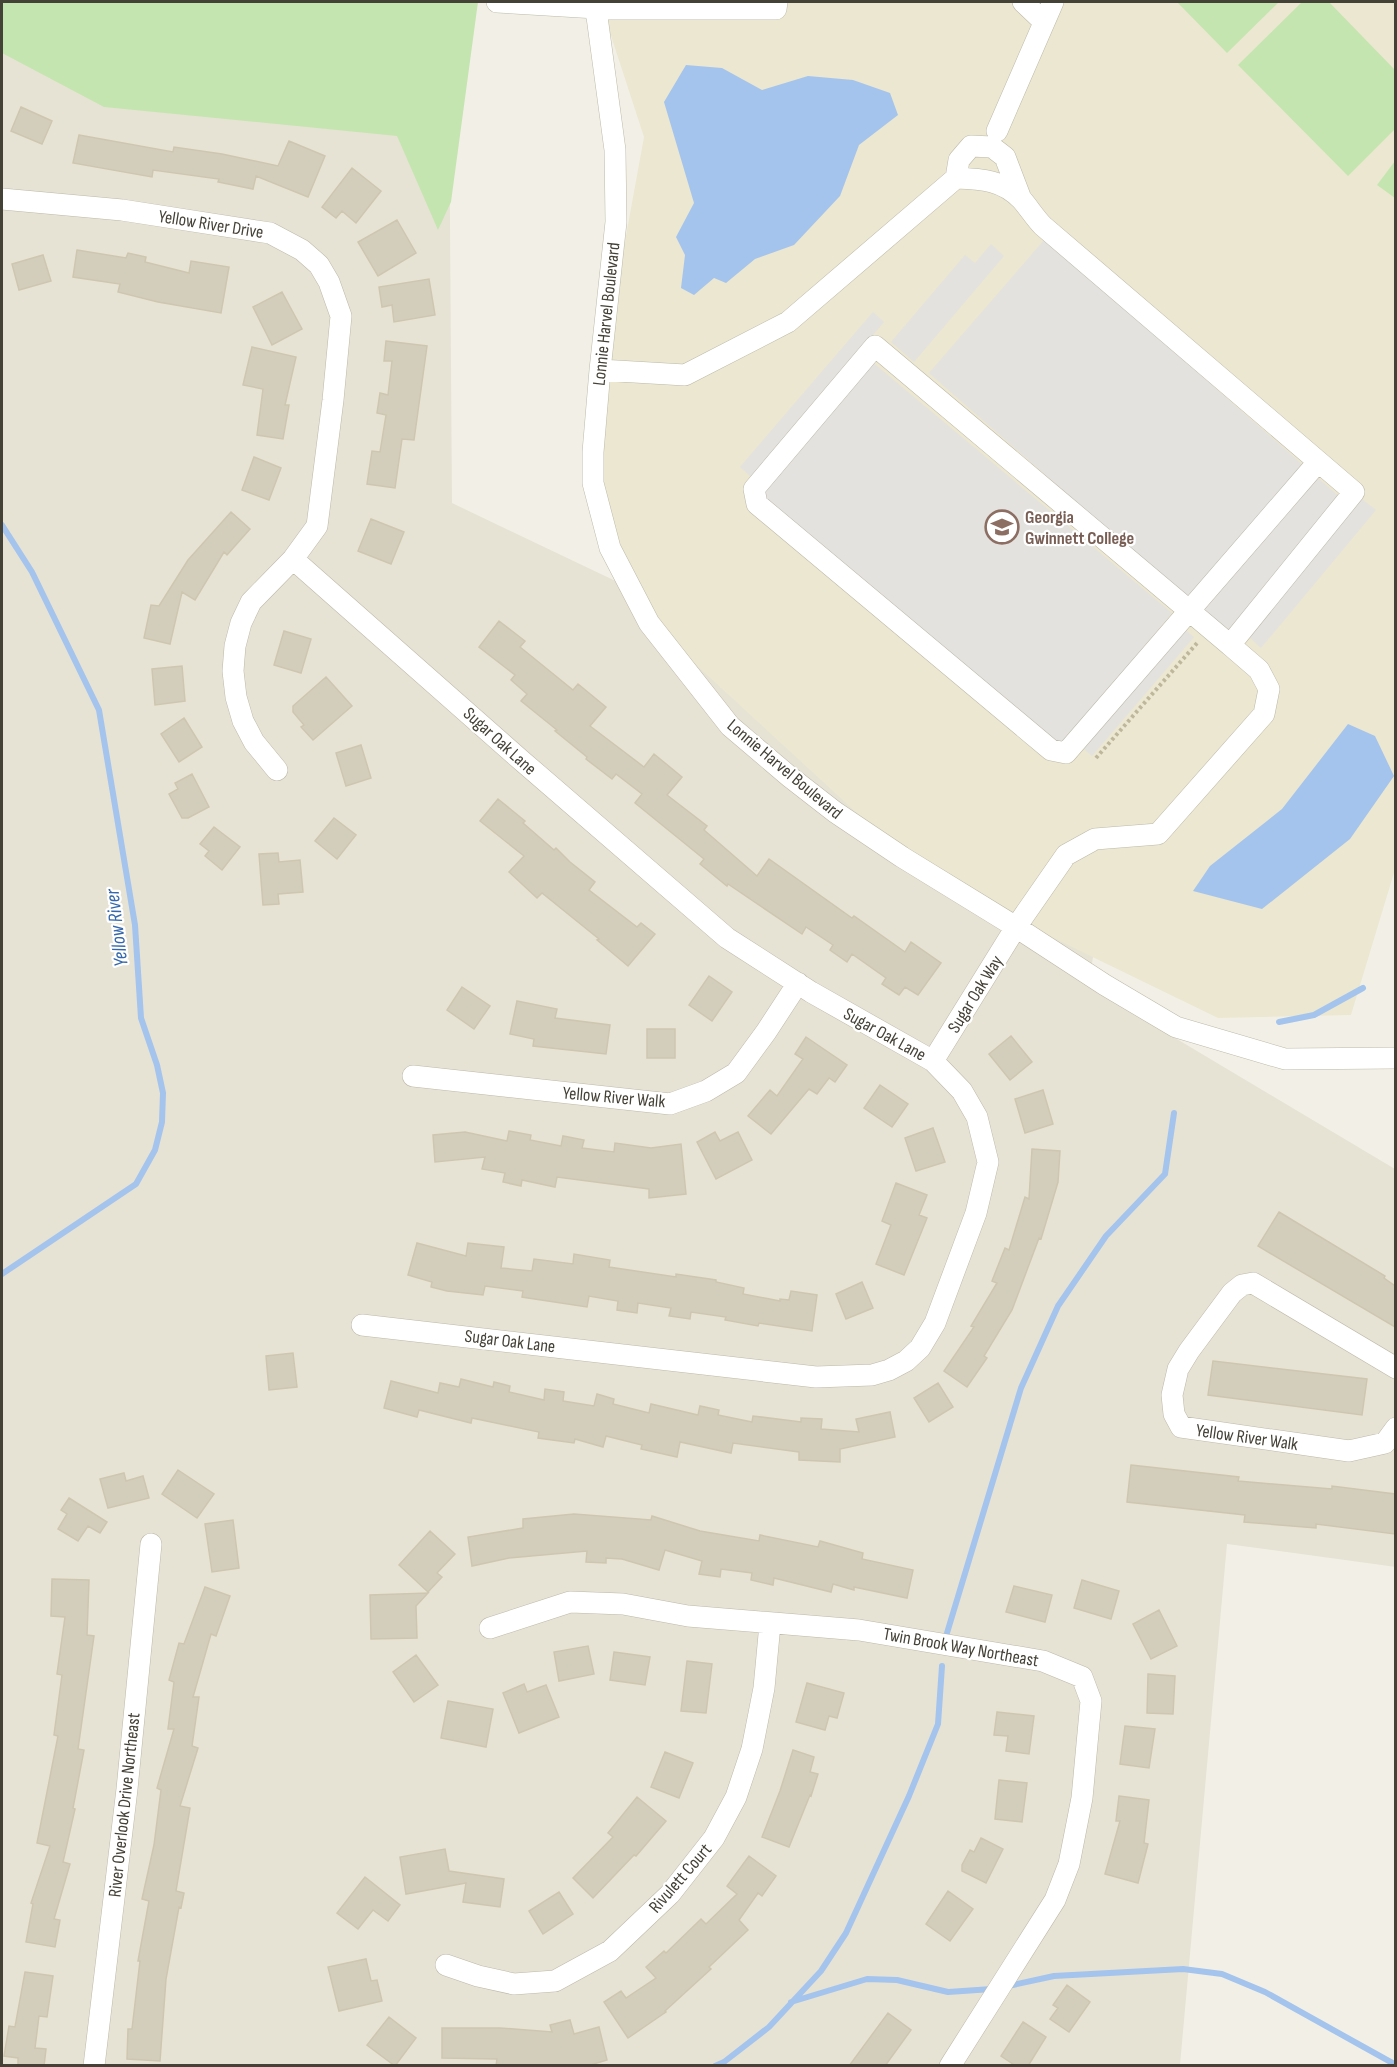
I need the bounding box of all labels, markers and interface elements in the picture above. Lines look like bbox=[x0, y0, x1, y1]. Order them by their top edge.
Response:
street label: Yellow River Drive bbox=[157, 206, 265, 243]
street label: Lonnie Harvel Boulevard bbox=[589, 241, 624, 387]
place label: Georgia Gwinnett College bbox=[1025, 507, 1134, 549]
school or university icon: Georgia Gwinnett College bbox=[984, 509, 1020, 545]
street label: Sugar Oak Lane bbox=[459, 703, 541, 780]
street label: Lonnie Harvel Boulevard bbox=[723, 715, 847, 824]
water label: Yellow River bbox=[100, 886, 134, 968]
street label: Sugar Oak Way bbox=[943, 952, 1008, 1037]
street label: Sugar Oak Lane bbox=[840, 1003, 930, 1066]
street label: Yellow River Walk bbox=[562, 1083, 666, 1112]
street label: Sugar Oak Lane bbox=[463, 1326, 556, 1357]
street label: Yellow River Walk bbox=[1194, 1420, 1300, 1455]
street label: Twin Brook Way Northeast bbox=[882, 1623, 1041, 1672]
street label: River Overlook Drive Northeast bbox=[104, 1711, 145, 1898]
street label: Rivulett Court bbox=[645, 1839, 716, 1917]

